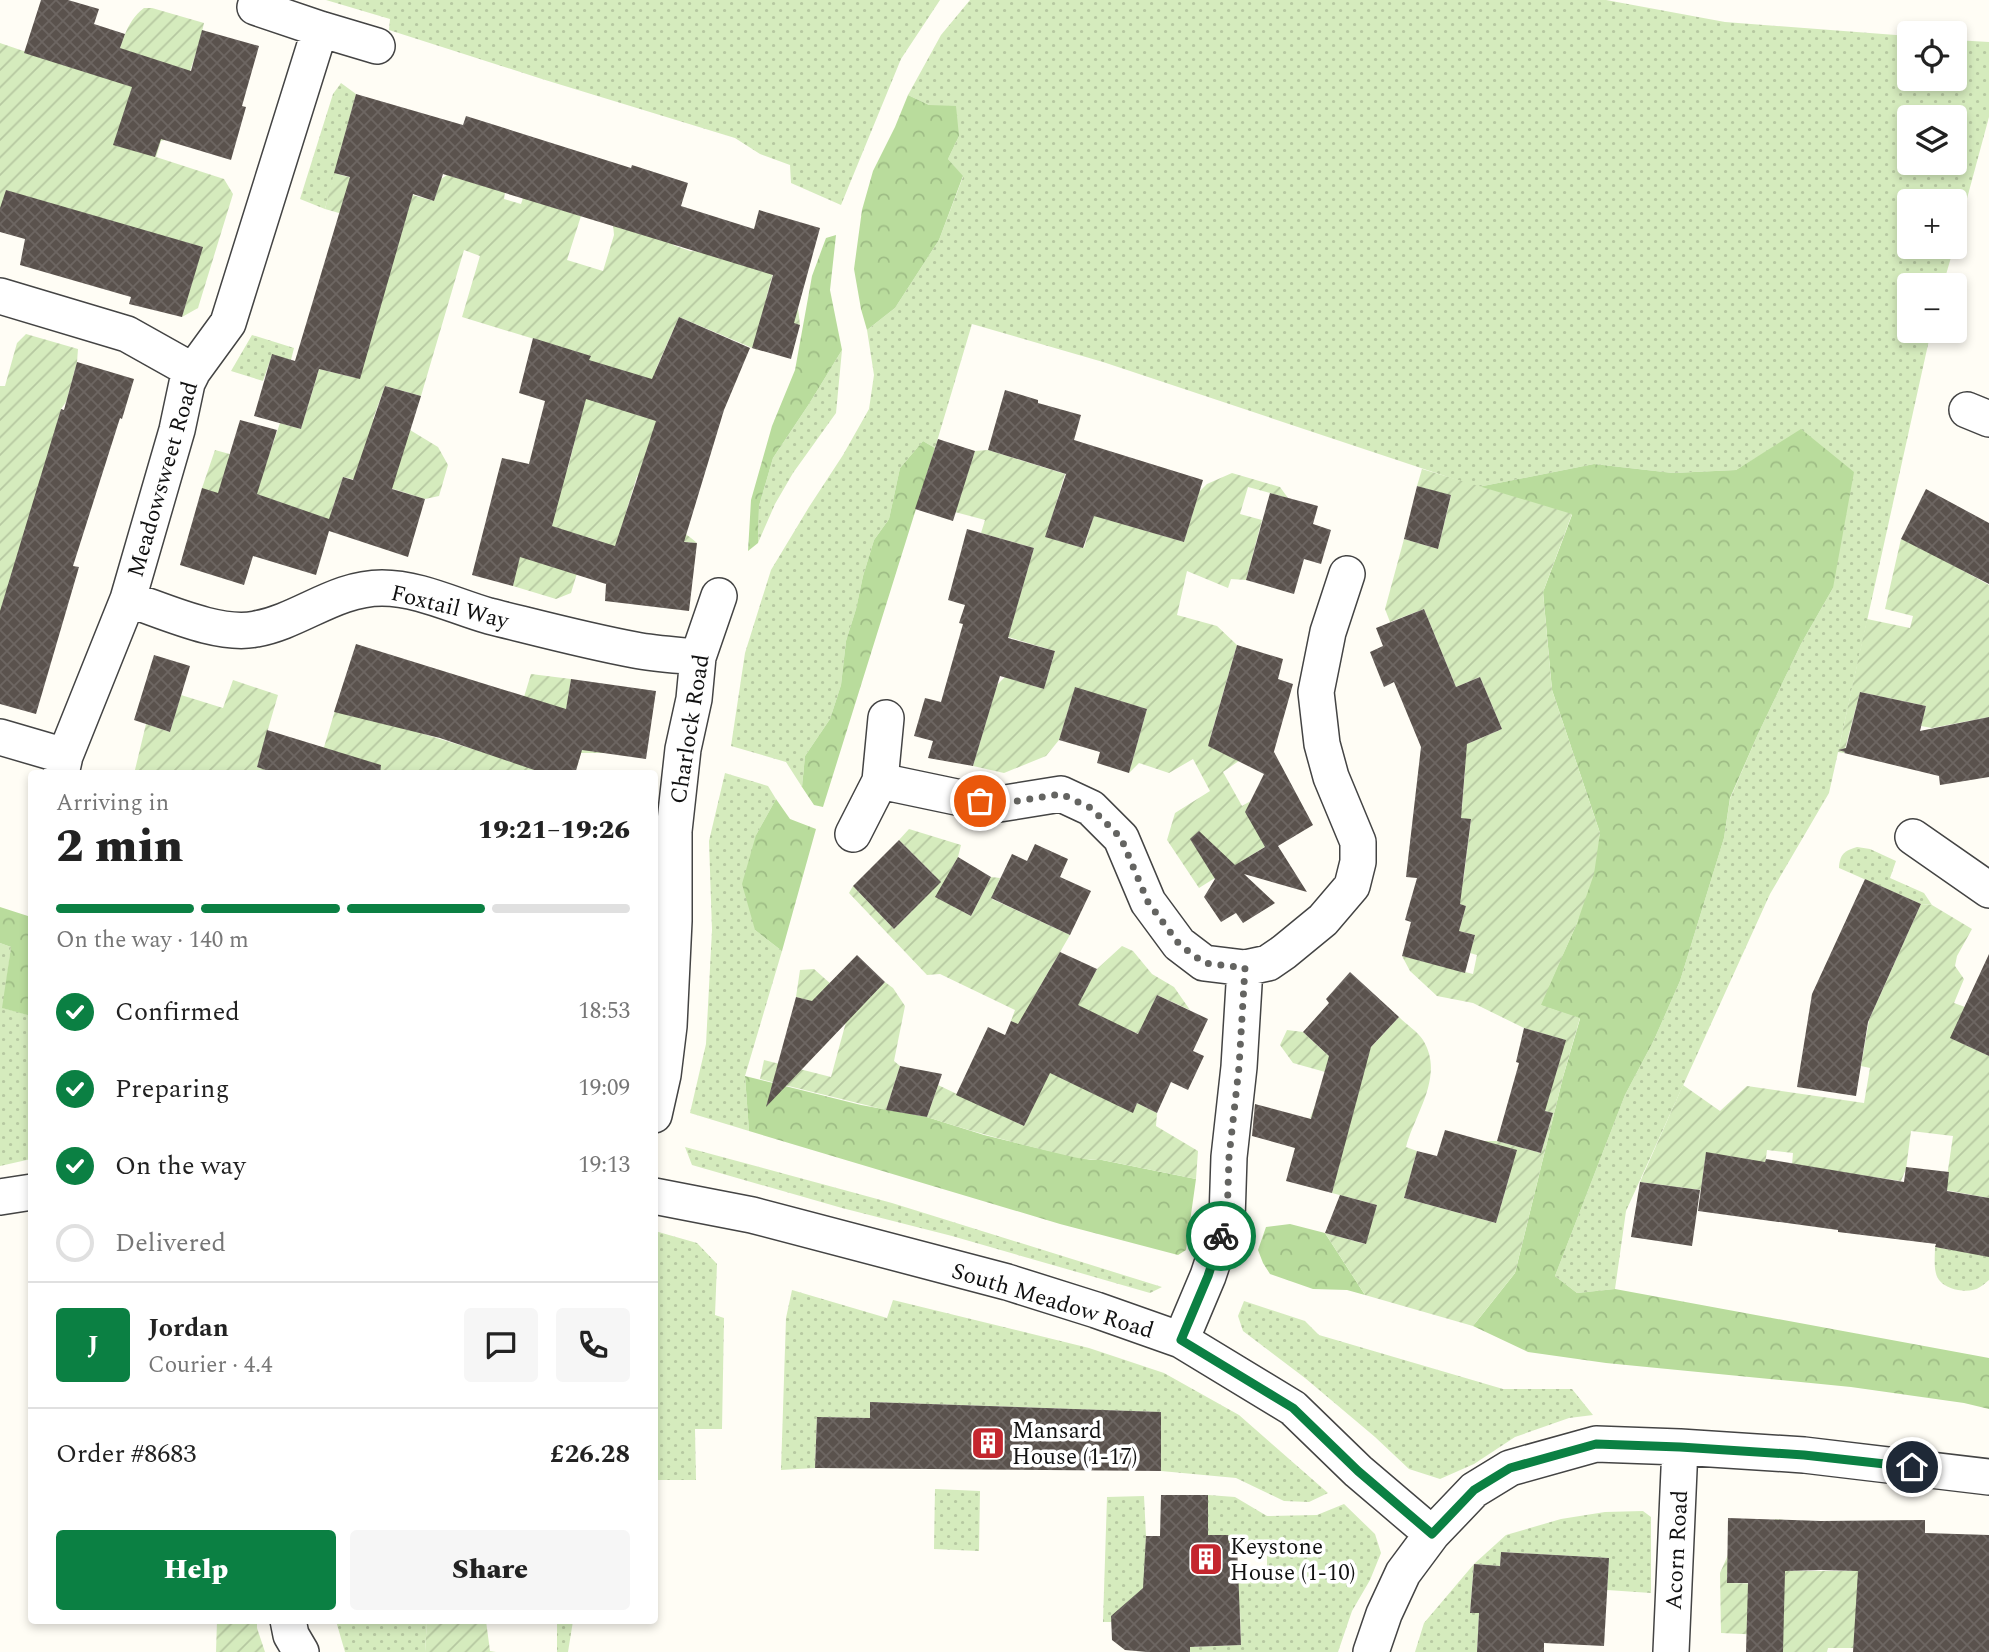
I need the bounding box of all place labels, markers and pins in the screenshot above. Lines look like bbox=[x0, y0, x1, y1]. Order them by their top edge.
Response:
pin bbox=[950, 771, 1010, 831]
place label: Mansard House (1-17) bbox=[1012, 1414, 1137, 1475]
building icon: Mansard House (1-17) bbox=[969, 1424, 1007, 1462]
pin bbox=[1882, 1437, 1942, 1497]
place label: Keystone House (1-10) bbox=[1230, 1530, 1355, 1591]
building icon: Keystone House (1-10) bbox=[1187, 1540, 1225, 1578]

